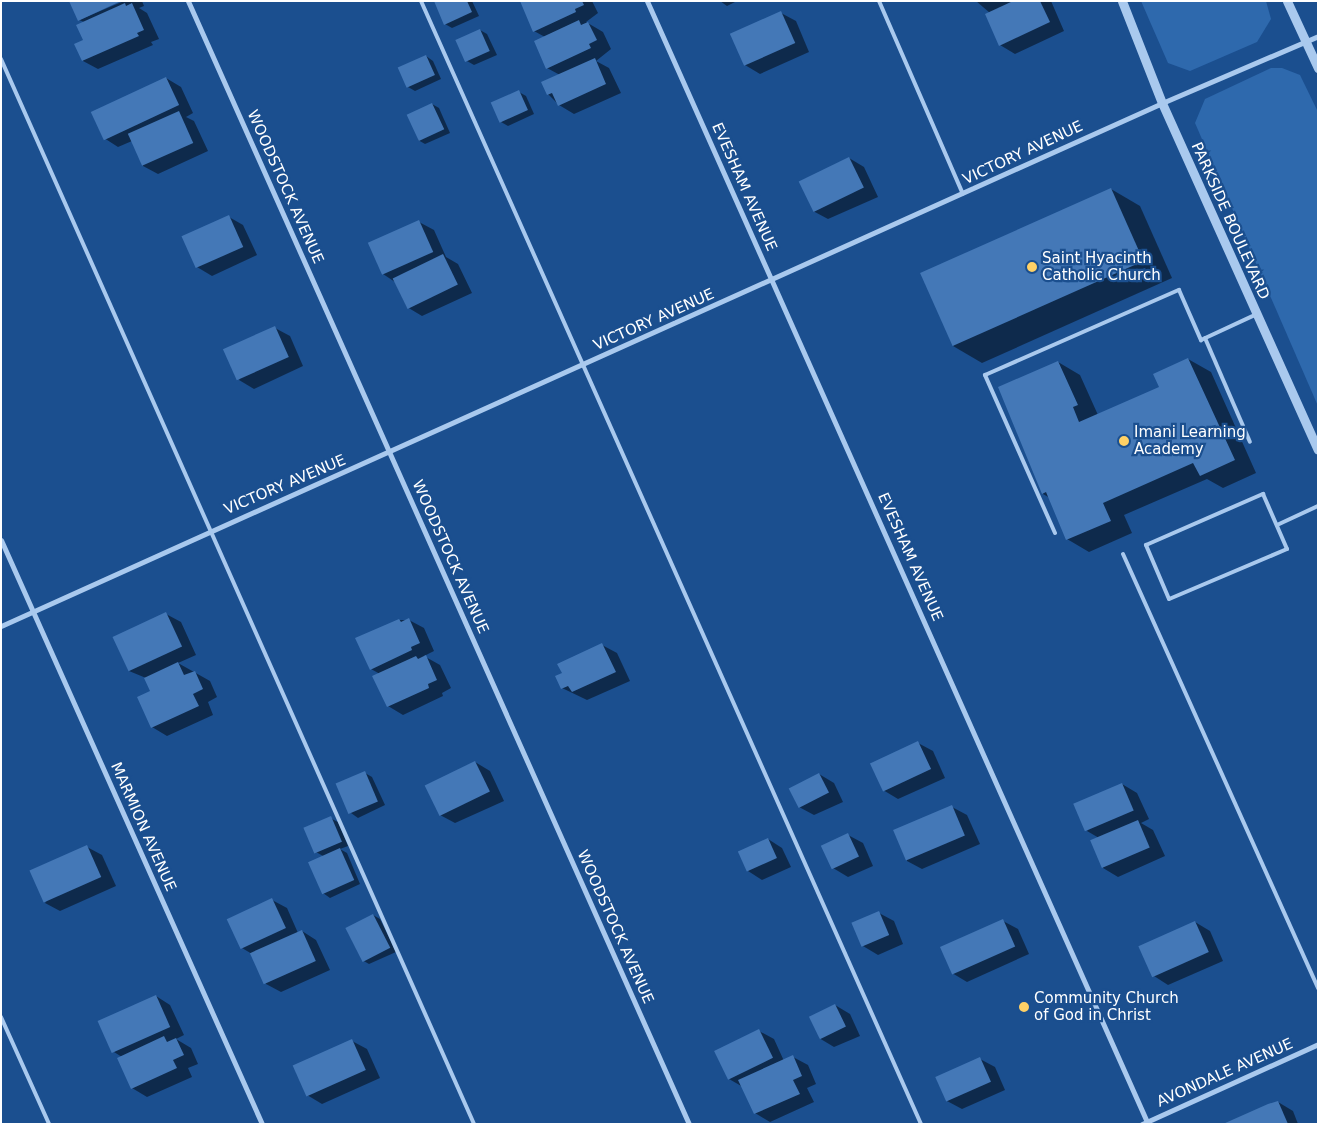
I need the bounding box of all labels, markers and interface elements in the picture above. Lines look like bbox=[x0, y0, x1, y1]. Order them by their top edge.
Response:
street label: WOODSTOCK AVENUE bbox=[243, 107, 327, 267]
street label: VICTORY AVENUE bbox=[960, 117, 1086, 189]
street label: EVESHAM AVENUE bbox=[708, 120, 780, 254]
street label: PARKSIDE BOULEVARD bbox=[1187, 139, 1273, 303]
place label: Saint Hyacinth Catholic Church bbox=[1042, 249, 1161, 284]
marker: Saint Hyacinth Catholic Church bbox=[1026, 261, 1038, 273]
street label: VICTORY AVENUE bbox=[591, 285, 717, 355]
place label: Imani Learning Academy bbox=[1134, 423, 1246, 458]
marker: Imani Learning Academy bbox=[1118, 435, 1130, 447]
street label: VICTORY AVENUE bbox=[222, 451, 348, 519]
street label: WOODSTOCK AVENUE bbox=[408, 477, 492, 637]
street label: EVESHAM AVENUE bbox=[874, 490, 946, 624]
street label: MARMION AVENUE bbox=[106, 760, 180, 894]
street label: WOODSTOCK AVENUE bbox=[573, 847, 657, 1007]
place label: Community Church of God in Christ bbox=[1034, 989, 1179, 1024]
marker: Community Church of God in Christ bbox=[1018, 1001, 1030, 1013]
street label: AVONDALE AVENUE bbox=[1154, 1035, 1296, 1111]

